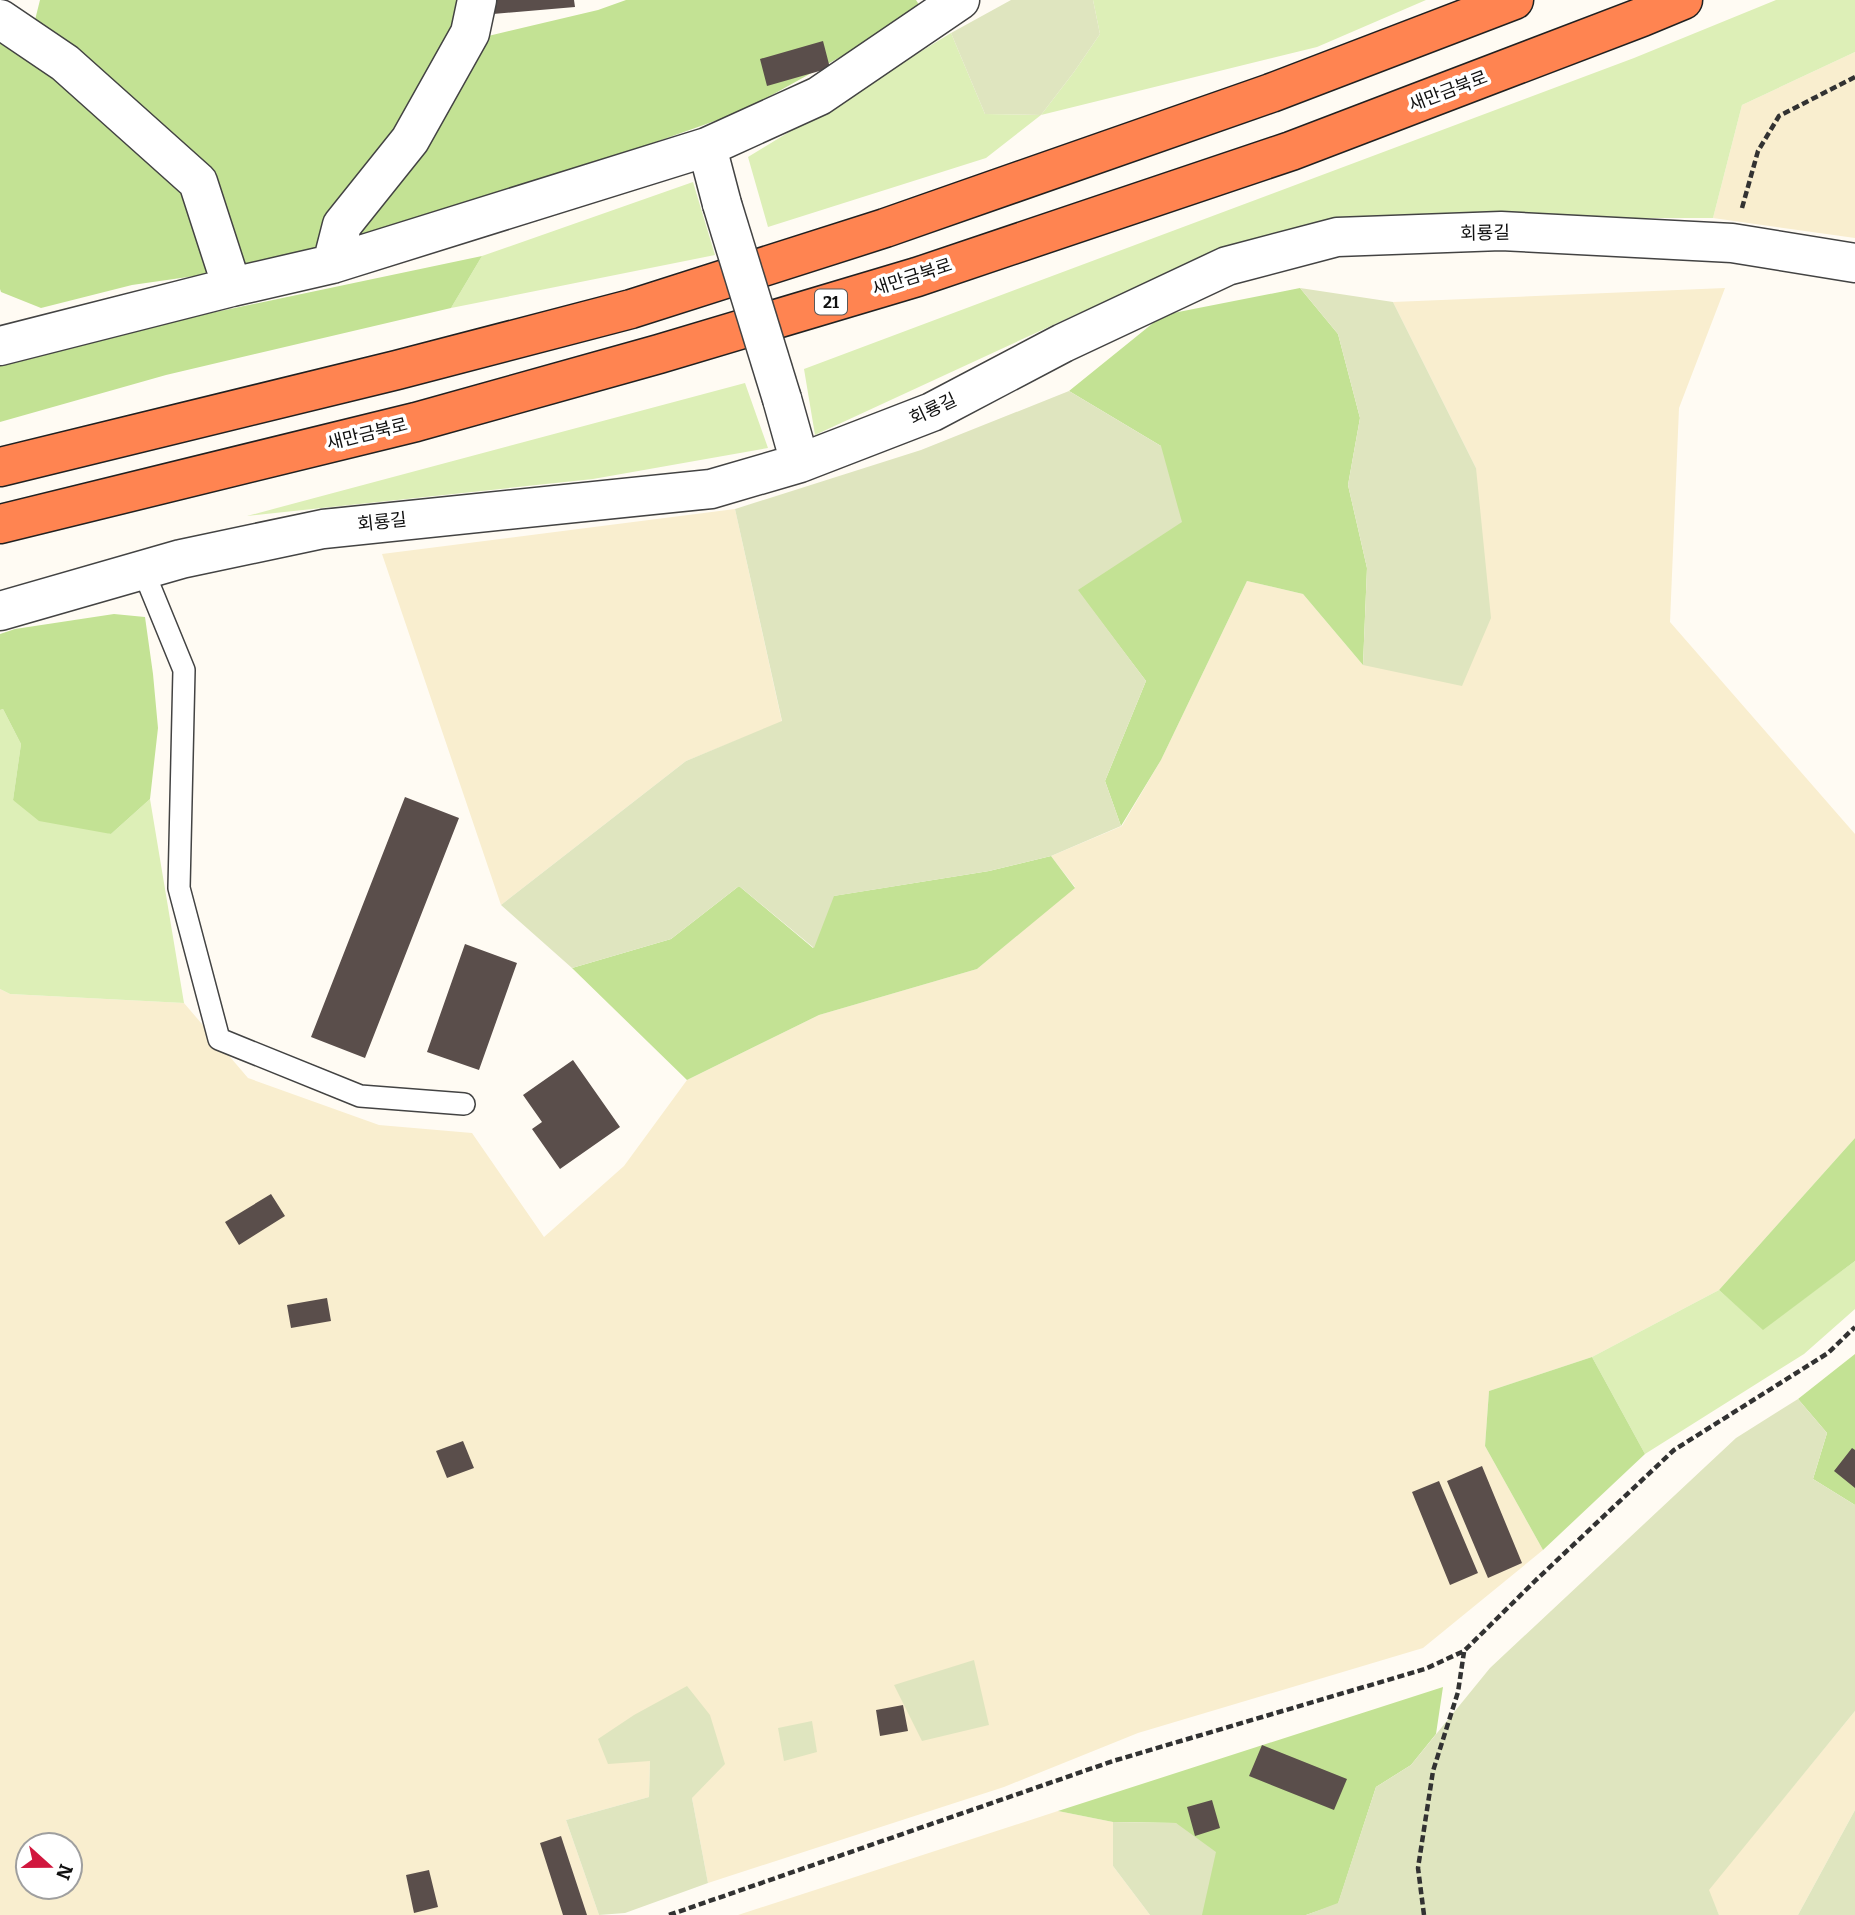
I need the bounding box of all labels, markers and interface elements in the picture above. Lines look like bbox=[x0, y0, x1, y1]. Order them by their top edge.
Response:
street label: 새만금북로 bbox=[1405, 66, 1491, 116]
street label: 회룡길 bbox=[1460, 222, 1510, 244]
street label: 새만금북로 bbox=[869, 254, 955, 300]
road number: 21 bbox=[815, 290, 847, 314]
street label: 회룡길 bbox=[906, 389, 960, 429]
street label: 새만금북로 bbox=[324, 413, 410, 455]
street label: 회룡길 bbox=[356, 508, 408, 536]
north arrow bbox=[14, 1831, 84, 1901]
text: N bbox=[51, 1861, 78, 1883]

